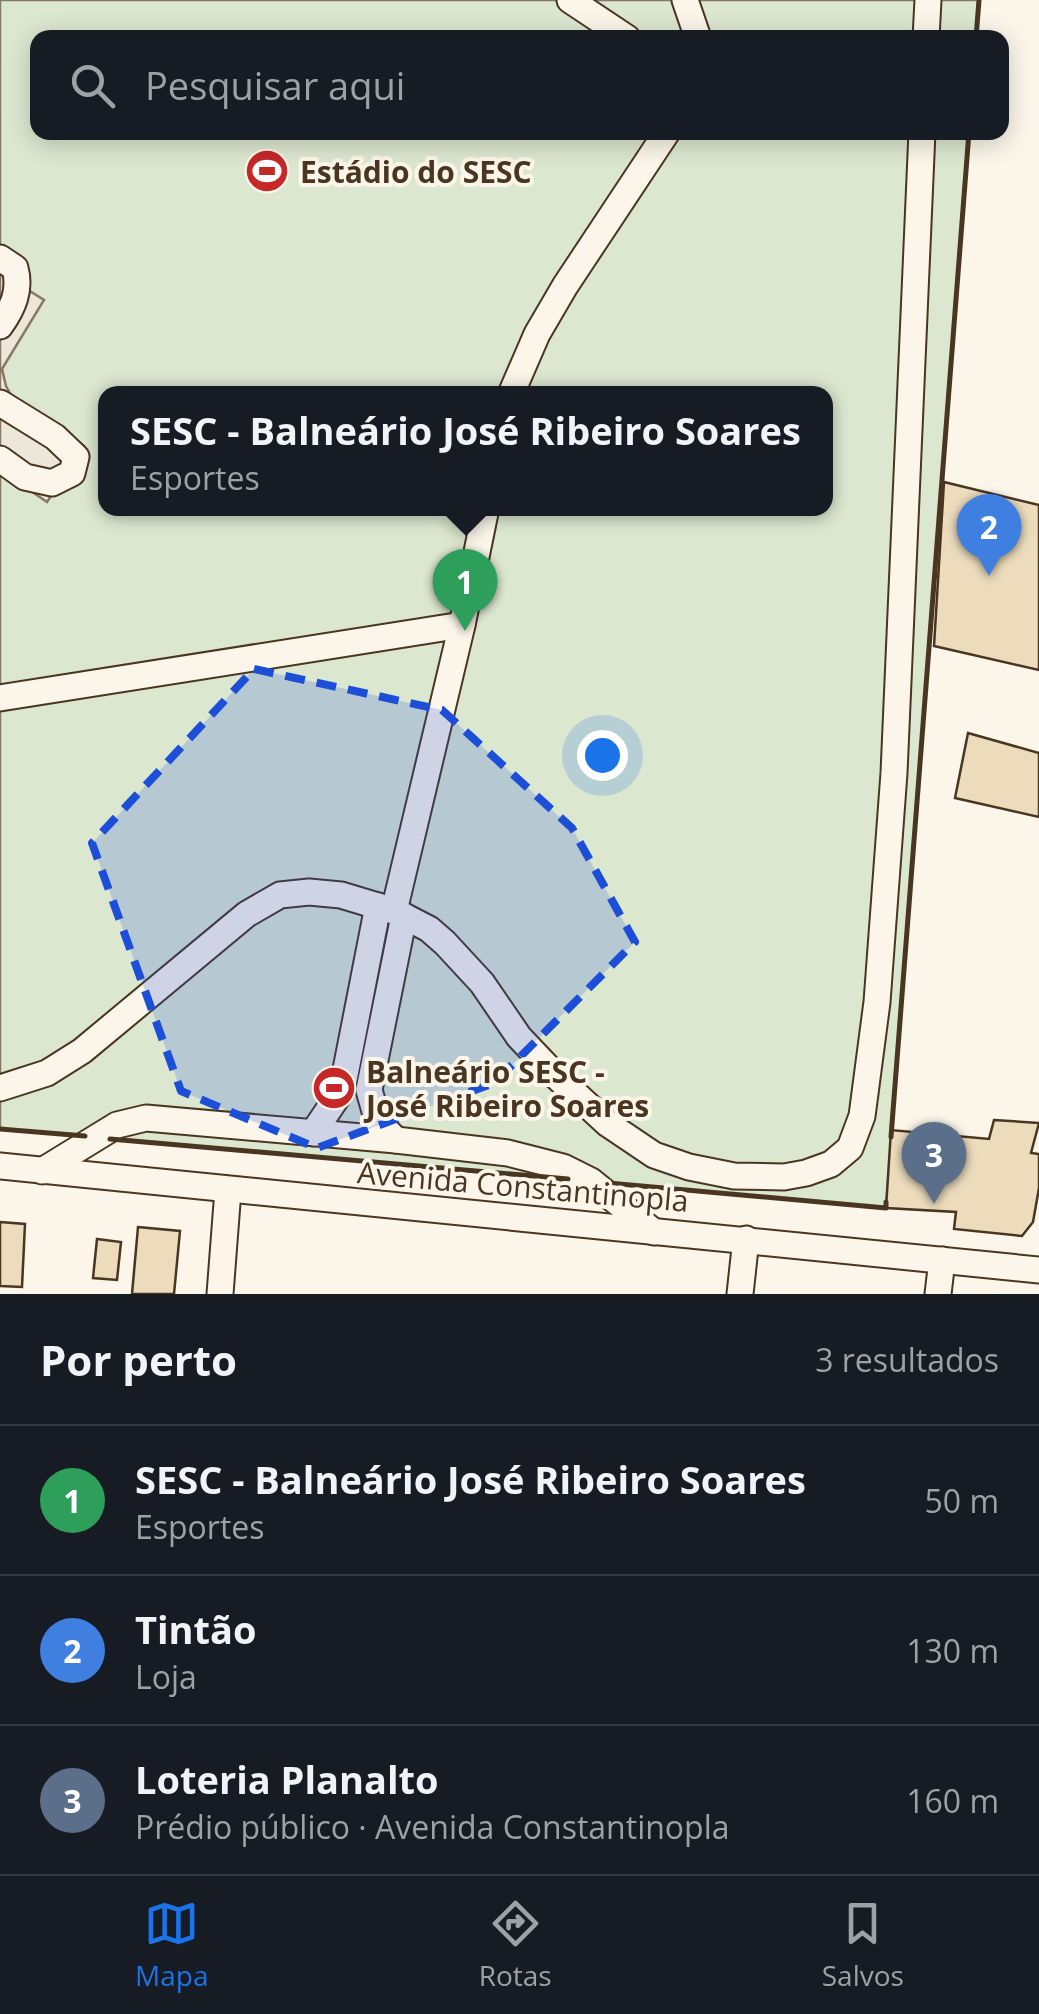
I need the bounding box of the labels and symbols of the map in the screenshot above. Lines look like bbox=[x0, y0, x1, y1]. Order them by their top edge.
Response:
sports icon: Estádio do SESC bbox=[244, 148, 290, 194]
place label: Estádio do SESC bbox=[300, 151, 532, 192]
pin: 2 bbox=[956, 494, 1022, 576]
pin: 1 bbox=[432, 548, 498, 631]
your location bbox=[577, 730, 628, 781]
place label: Balneário SESC - José Ribeiro Soares bbox=[363, 1051, 649, 1126]
sports icon: Balneário SESC - José Ribeiro Soares bbox=[311, 1065, 357, 1111]
pin: 3 bbox=[902, 1122, 966, 1204]
street label: Avenida Constantinopla bbox=[356, 1151, 690, 1221]

